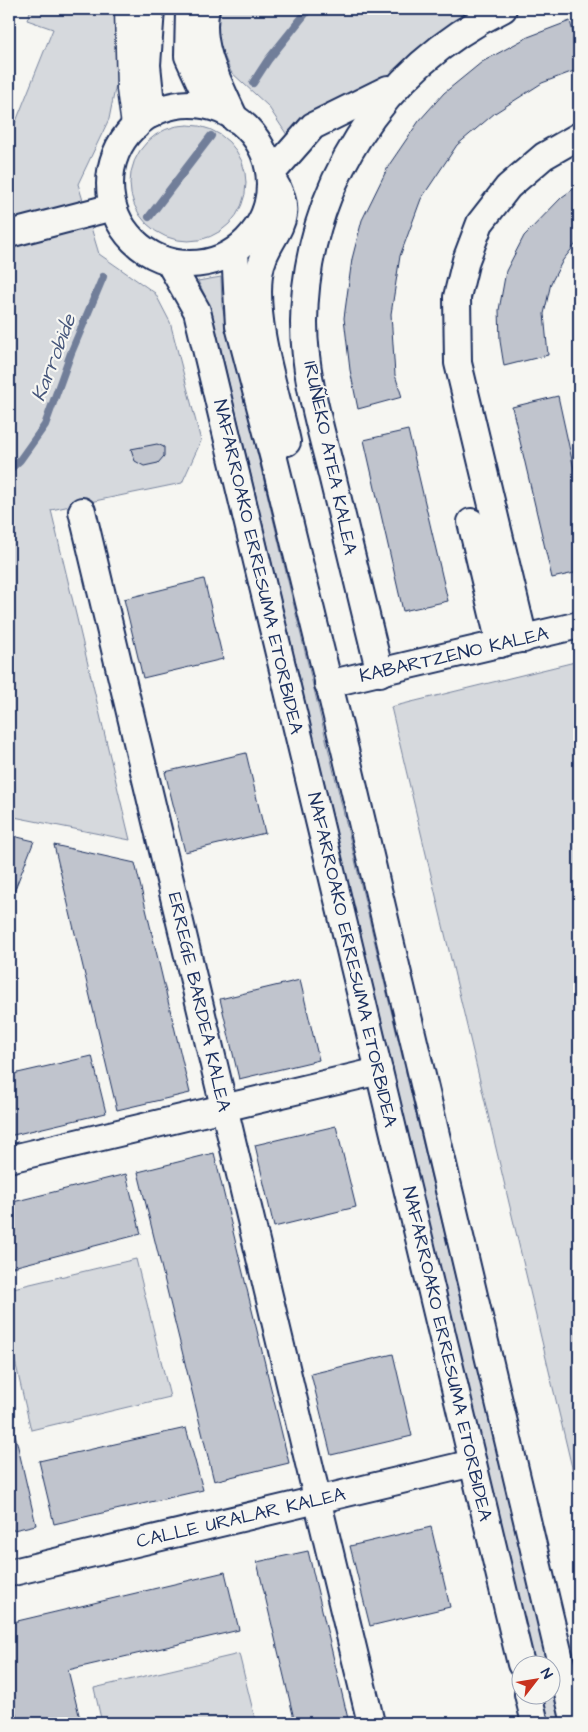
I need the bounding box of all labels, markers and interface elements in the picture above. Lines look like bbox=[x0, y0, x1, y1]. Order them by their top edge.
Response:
water label: Karrobide bbox=[25, 309, 84, 405]
street label: IRUÑEKO ATEA KALEA bbox=[296, 359, 364, 557]
street label: NAFARROAKO ERRESUMA ETORBIDEA bbox=[206, 397, 310, 737]
street label: KABARTZENO KALEA bbox=[357, 620, 551, 690]
street label: NAFARROAKO ERRESUMA ETORBIDEA bbox=[300, 790, 404, 1130]
street label: ERREGE BARDEA KALEA bbox=[161, 890, 237, 1114]
street label: NAFARROAKO ERRESUMA ETORBIDEA bbox=[395, 1184, 499, 1524]
street label: CALLE URALAR KALEA bbox=[134, 1481, 348, 1555]
north arrow bbox=[510, 1654, 560, 1704]
text: N bbox=[535, 1665, 557, 1683]

